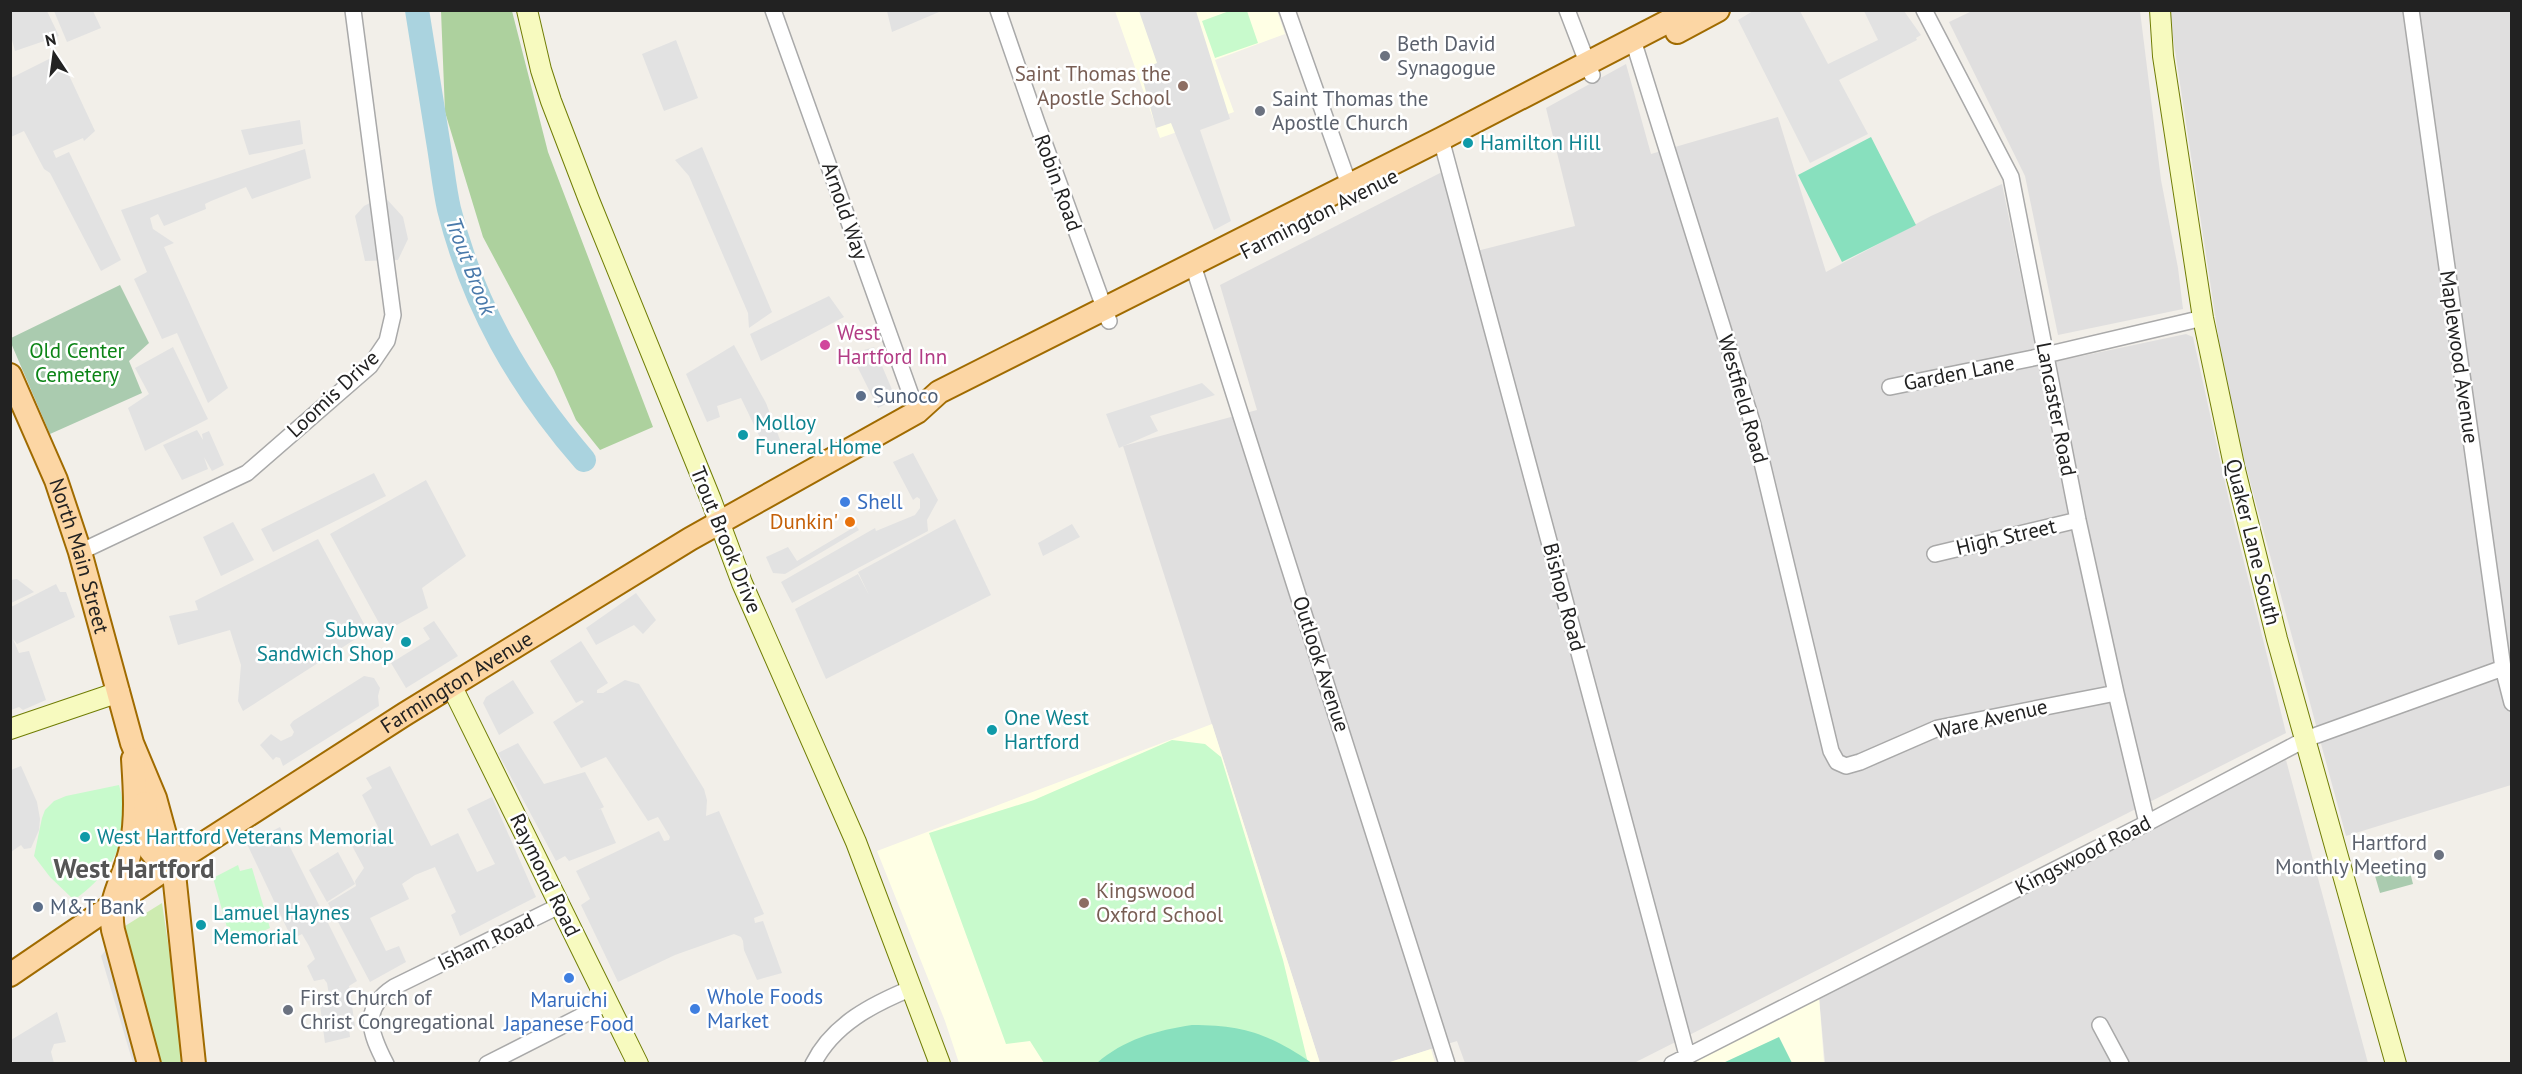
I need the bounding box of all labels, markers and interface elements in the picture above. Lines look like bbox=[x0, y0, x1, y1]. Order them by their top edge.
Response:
north arrow bbox=[24, 24, 84, 84]
text: N bbox=[43, 28, 58, 50]
place label: Beth David Synagogue bbox=[1397, 30, 1496, 81]
marker: Beth David Synagogue bbox=[1378, 49, 1392, 63]
place label: Saint Thomas the Apostle School bbox=[1015, 60, 1171, 111]
marker: Saint Thomas the Apostle School bbox=[1176, 79, 1190, 93]
place label: Saint Thomas the Apostle Church bbox=[1272, 85, 1428, 136]
marker: Saint Thomas the Apostle Church bbox=[1253, 104, 1267, 118]
place label: Hamilton Hill bbox=[1480, 129, 1601, 156]
street label: Robin Road bbox=[1028, 131, 1088, 235]
marker: Hamilton Hill bbox=[1461, 136, 1475, 150]
street label: Arnold Way bbox=[816, 158, 875, 263]
street label: Farmington Avenue bbox=[1235, 162, 1402, 265]
water label: Trout Brook bbox=[440, 213, 503, 320]
street label: Maplewood Avenue bbox=[2434, 269, 2485, 445]
place label: West Hartford Inn bbox=[837, 319, 947, 370]
street label: Westfield Road bbox=[1712, 331, 1775, 466]
park label: Old Center Cemetery bbox=[29, 337, 125, 388]
marker: West Hartford Inn bbox=[818, 338, 832, 352]
street label: Lancaster Road bbox=[2030, 340, 2083, 478]
street label: Loomis Drive bbox=[281, 344, 384, 443]
street label: Garden Lane bbox=[1901, 349, 2017, 396]
place label: Sunoco bbox=[873, 382, 938, 409]
marker: Sunoco bbox=[854, 389, 868, 403]
place label: Molloy Funeral Home bbox=[755, 409, 882, 460]
marker: Molloy Funeral Home bbox=[736, 428, 750, 442]
street label: Quaker Lane South bbox=[2220, 456, 2287, 628]
street label: Trout Brook Drive bbox=[685, 462, 768, 617]
street label: North Main Street bbox=[43, 475, 116, 636]
place label: Shell bbox=[857, 488, 903, 515]
marker: Shell bbox=[838, 495, 852, 509]
place label: Dunkin' bbox=[770, 508, 838, 535]
street label: High Street bbox=[1953, 512, 2058, 561]
marker: Dunkin' bbox=[843, 515, 857, 529]
street label: Bishop Road bbox=[1537, 540, 1592, 654]
street label: Outlook Avenue bbox=[1287, 592, 1356, 735]
place label: Subway Sandwich Shop bbox=[257, 616, 394, 667]
street label: Farmington Avenue bbox=[375, 625, 538, 739]
marker: Subway Sandwich Shop bbox=[399, 635, 413, 649]
street label: Ware Avenue bbox=[1932, 692, 2050, 745]
place label: One West Hartford bbox=[1004, 704, 1089, 755]
marker: One West Hartford bbox=[985, 723, 999, 737]
street label: Raymond Road bbox=[504, 809, 587, 941]
street label: Kingswood Road bbox=[2010, 809, 2155, 900]
place label: West Hartford Veterans Memorial bbox=[97, 823, 394, 850]
place label: Hartford Monthly Meeting bbox=[2275, 829, 2427, 880]
marker: West Hartford Veterans Memorial bbox=[78, 830, 92, 844]
marker: Hartford Monthly Meeting bbox=[2432, 848, 2446, 862]
district label: West Hartford bbox=[54, 851, 214, 885]
place label: Kingswood Oxford School bbox=[1096, 877, 1223, 928]
place label: M&T Bank bbox=[50, 893, 144, 920]
marker: Kingswood Oxford School bbox=[1077, 896, 1091, 910]
place label: Lamuel Haynes Memorial bbox=[213, 899, 350, 950]
marker: M&T Bank bbox=[31, 900, 45, 914]
street label: Isham Road bbox=[433, 907, 538, 976]
marker: Lamuel Haynes Memorial bbox=[194, 918, 208, 932]
marker: Maruichi Japanese Food bbox=[562, 971, 576, 985]
place label: Whole Foods Market bbox=[707, 983, 823, 1034]
place label: First Church of Christ Congregational bbox=[300, 984, 494, 1035]
place label: Maruichi Japanese Food bbox=[503, 986, 634, 1037]
marker: Whole Foods Market bbox=[688, 1002, 702, 1016]
marker: First Church of Christ Congregational bbox=[281, 1003, 295, 1017]

